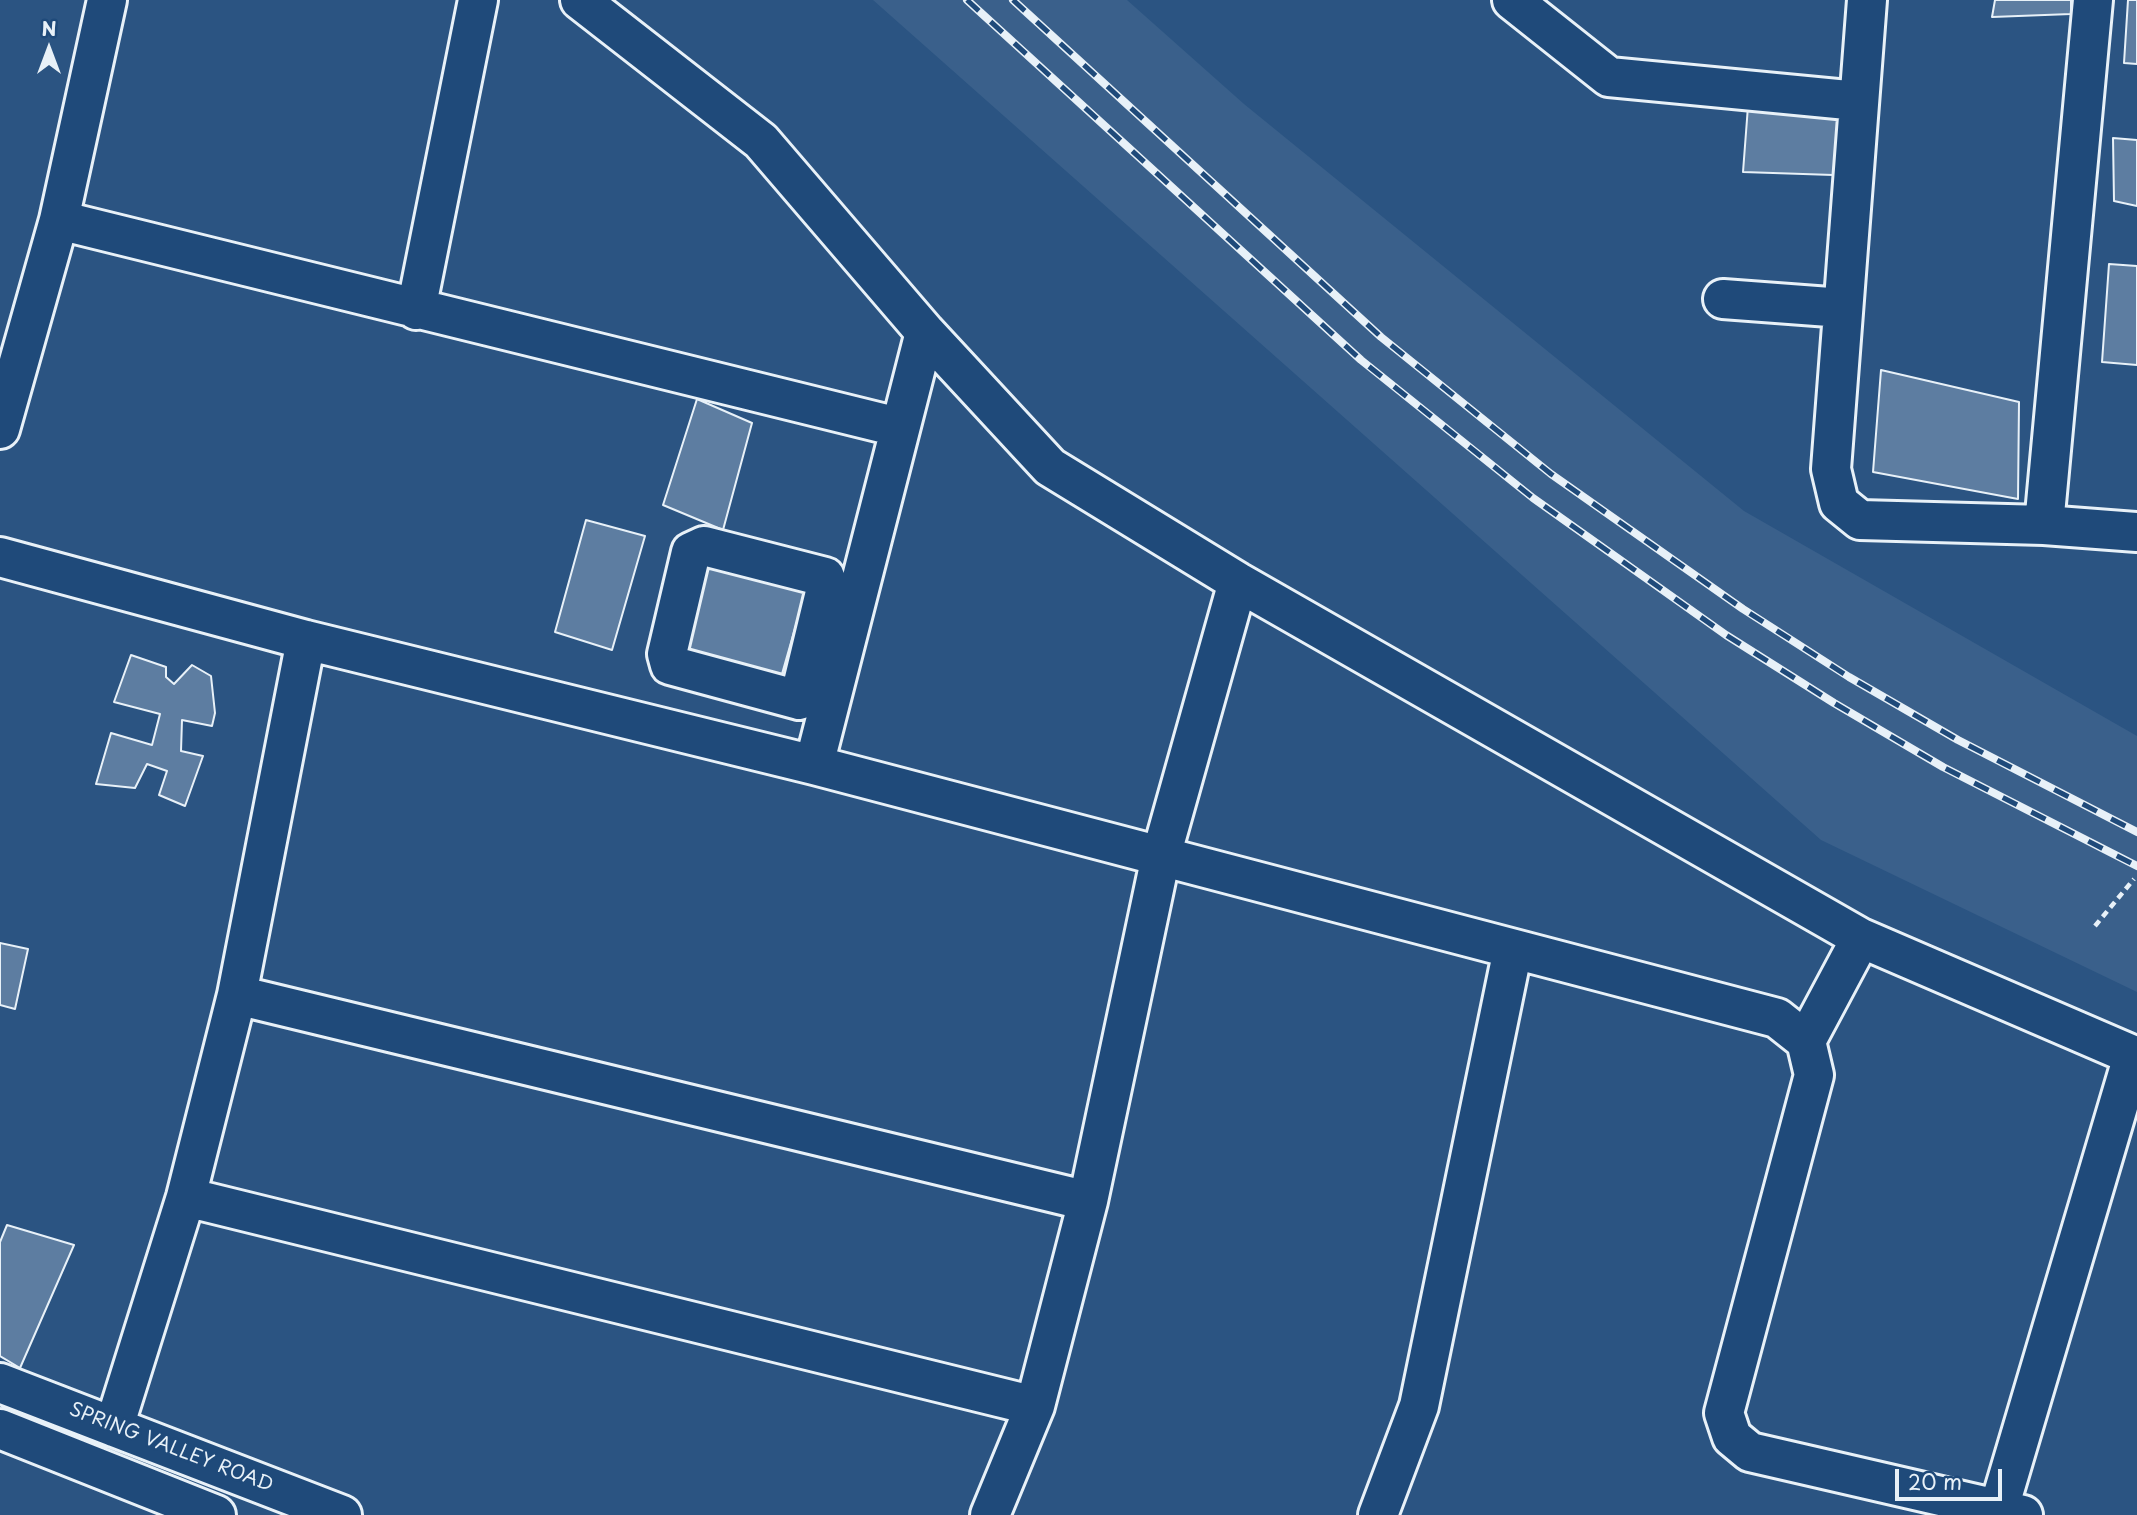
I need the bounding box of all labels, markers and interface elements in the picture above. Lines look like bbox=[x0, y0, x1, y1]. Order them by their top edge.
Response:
north arrow bbox=[14, 14, 84, 84]
text: N bbox=[41, 14, 57, 42]
street label: SPRING VALLEY ROAD bbox=[66, 1399, 276, 1497]
scale bar bbox=[1899, 1456, 2006, 1500]
text: 20 m bbox=[1908, 1465, 1962, 1497]

